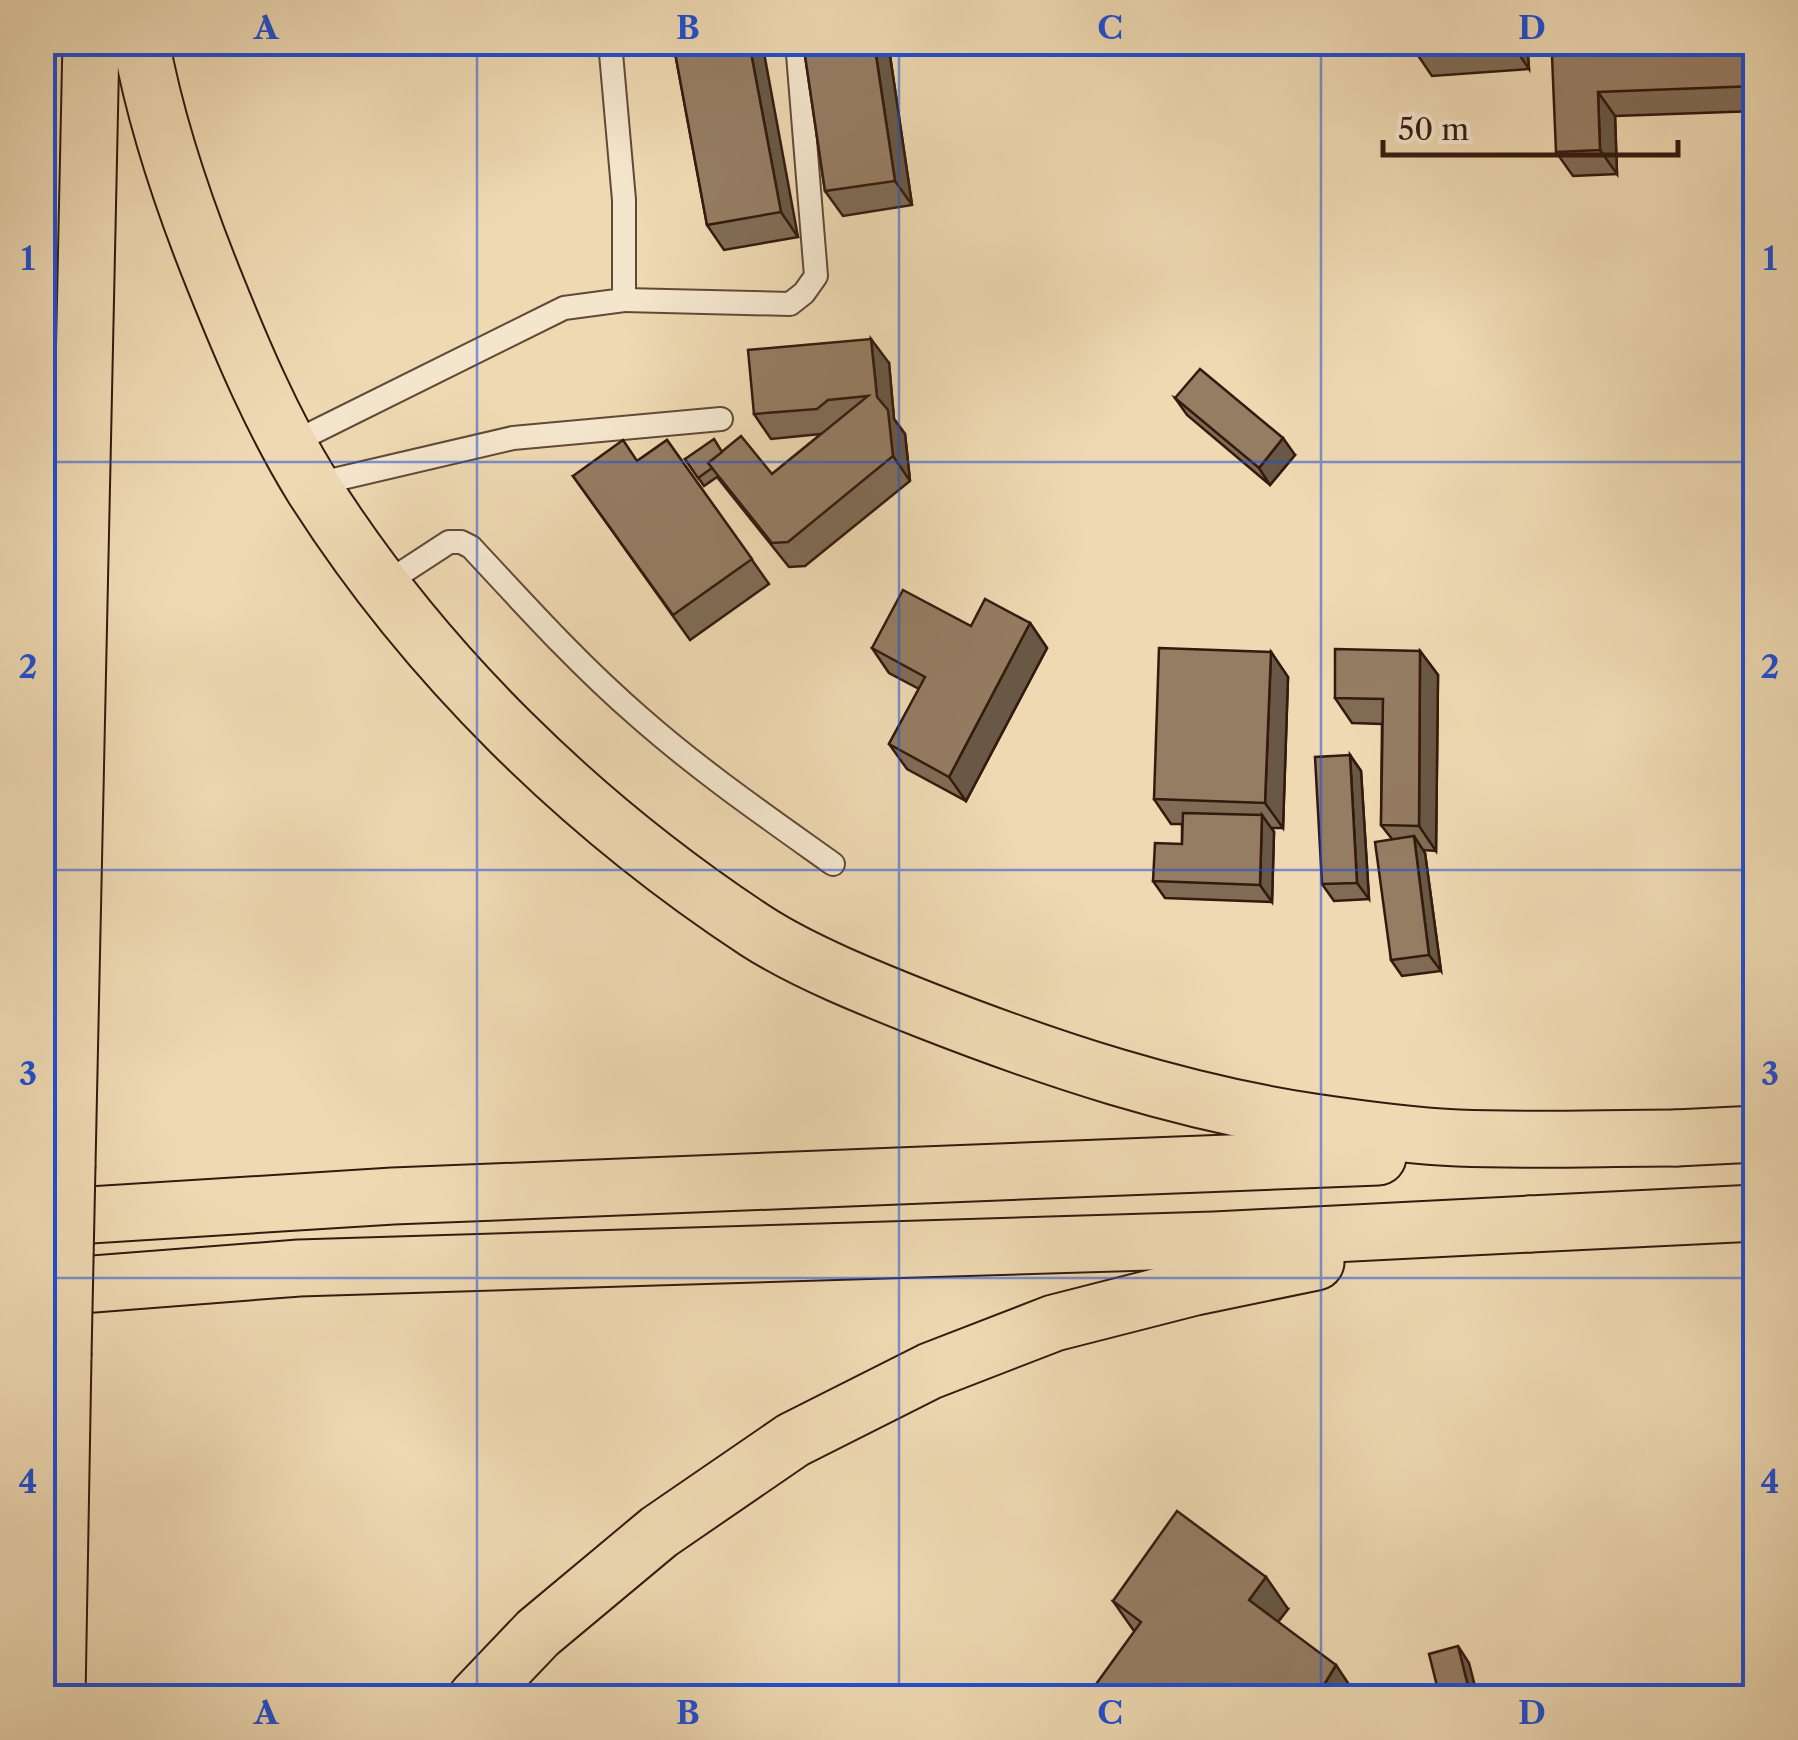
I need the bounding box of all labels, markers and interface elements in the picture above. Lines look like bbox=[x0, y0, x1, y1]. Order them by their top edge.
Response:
text: A bbox=[253, 8, 280, 47]
text: B bbox=[676, 8, 700, 47]
text: C bbox=[1097, 8, 1123, 47]
text: D bbox=[1518, 8, 1546, 47]
scale bar bbox=[1383, 95, 1678, 157]
text: 50 m bbox=[1398, 111, 1469, 148]
text: 1 bbox=[21, 239, 36, 278]
text: 1 bbox=[1763, 239, 1778, 278]
text: 2 bbox=[19, 647, 37, 686]
text: 2 bbox=[1761, 647, 1779, 686]
text: 3 bbox=[19, 1054, 37, 1093]
text: 3 bbox=[1761, 1054, 1779, 1093]
text: 4 bbox=[19, 1462, 37, 1501]
text: 4 bbox=[1761, 1462, 1779, 1501]
text: A bbox=[253, 1693, 280, 1732]
text: B bbox=[676, 1693, 700, 1732]
text: C bbox=[1097, 1693, 1123, 1732]
text: D bbox=[1518, 1693, 1546, 1732]

